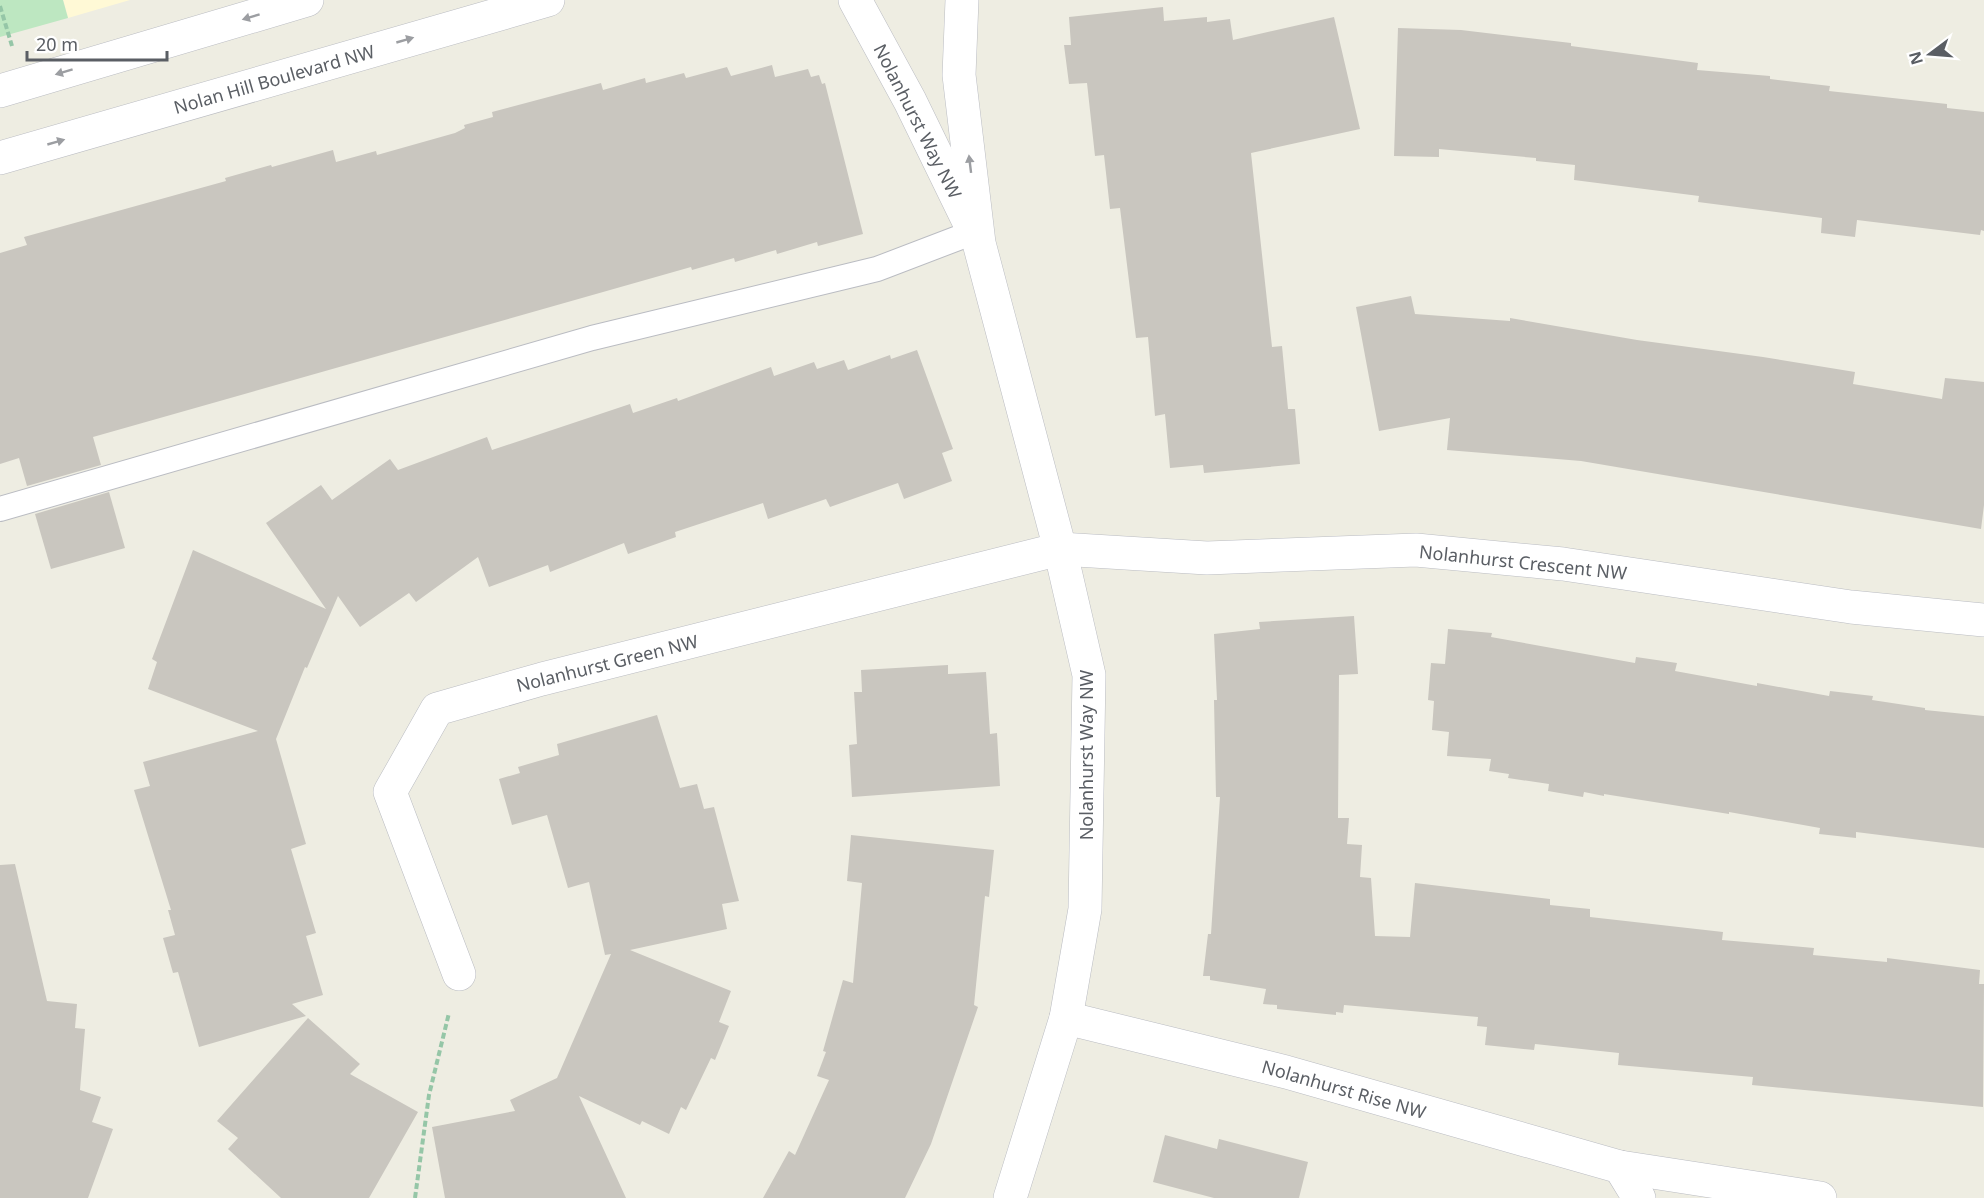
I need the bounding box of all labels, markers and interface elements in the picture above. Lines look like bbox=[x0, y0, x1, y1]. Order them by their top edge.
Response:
one-way arrow bbox=[242, 13, 260, 22]
scale bar bbox=[27, 24, 166, 62]
north arrow bbox=[1900, 24, 1960, 84]
text: 20 m bbox=[36, 32, 78, 56]
one-way arrow bbox=[396, 35, 414, 45]
street label: Nolan Hill Boulevard NW bbox=[171, 39, 377, 119]
street label: Nolanhurst Way NW bbox=[869, 40, 968, 203]
text: N bbox=[1903, 49, 1928, 67]
one-way arrow bbox=[55, 68, 73, 77]
one-way arrow bbox=[47, 137, 65, 146]
one-way arrow bbox=[965, 155, 975, 174]
street label: Nolanhurst Crescent NW bbox=[1418, 539, 1628, 585]
street label: Nolanhurst Green NW bbox=[514, 629, 701, 697]
street label: Nolanhurst Way NW bbox=[1074, 669, 1098, 840]
street label: Nolanhurst Rise NW bbox=[1259, 1054, 1429, 1124]

